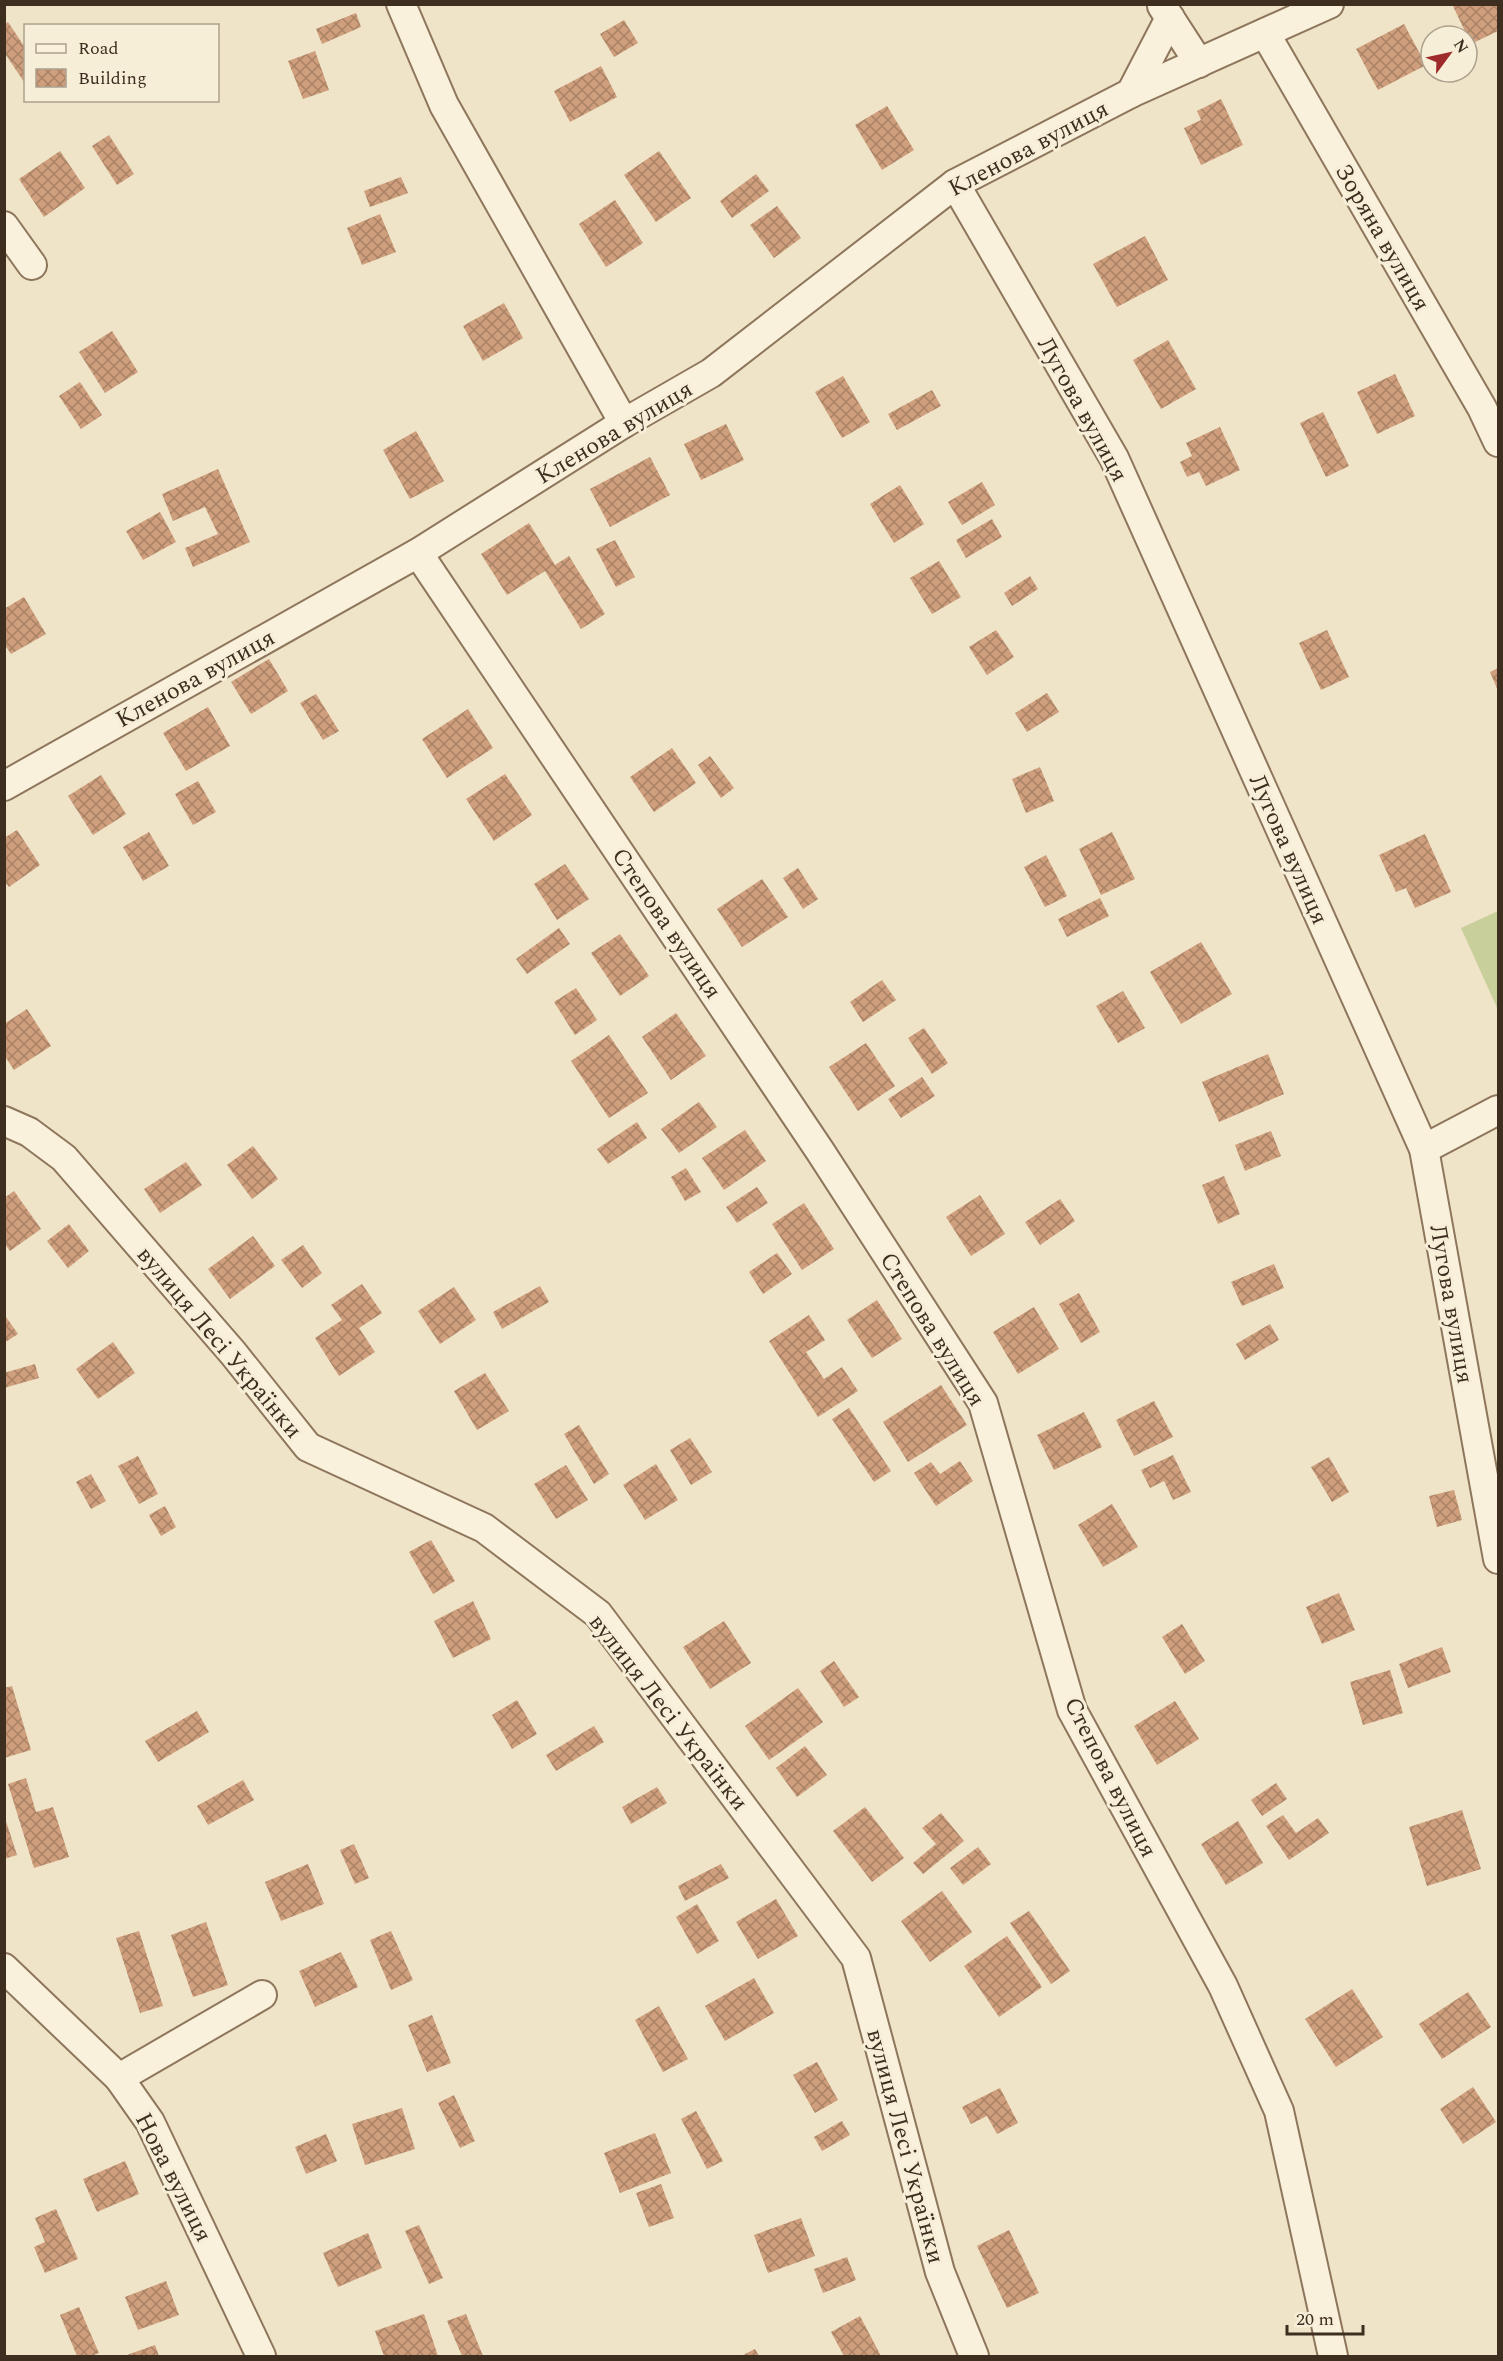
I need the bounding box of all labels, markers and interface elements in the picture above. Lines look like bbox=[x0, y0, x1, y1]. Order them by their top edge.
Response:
legend bbox=[24, 24, 219, 102]
north arrow bbox=[1419, 24, 1479, 84]
text: N bbox=[1447, 34, 1474, 58]
text: Road bbox=[78, 35, 119, 62]
text: Building bbox=[78, 65, 147, 92]
street label: Кленова вулиця bbox=[942, 91, 1115, 206]
street label: Зоряна вулиця bbox=[1325, 157, 1439, 318]
street label: Лугова вулиця bbox=[1027, 330, 1137, 489]
street label: Кленова вулиця bbox=[529, 372, 700, 494]
street label: Кленова вулиця bbox=[109, 620, 282, 738]
street label: Лугова вулиця bbox=[1239, 768, 1337, 930]
street label: Степова вулиця bbox=[602, 841, 730, 1007]
street label: Лугова вулиця bbox=[1419, 1222, 1483, 1387]
street label: вулиця Лесі Українки bbox=[128, 1238, 311, 1447]
street label: Степова вулиця bbox=[870, 1245, 994, 1414]
street label: вулиця Лесі Українки bbox=[580, 1606, 757, 1819]
street label: Степова вулиця bbox=[1054, 1691, 1166, 1864]
street label: вулиця Лесі Українки bbox=[856, 2025, 954, 2268]
street label: Нова вулиця bbox=[125, 2107, 221, 2248]
scale bar bbox=[1287, 2298, 1364, 2336]
text: 20 m bbox=[1296, 2306, 1334, 2333]

